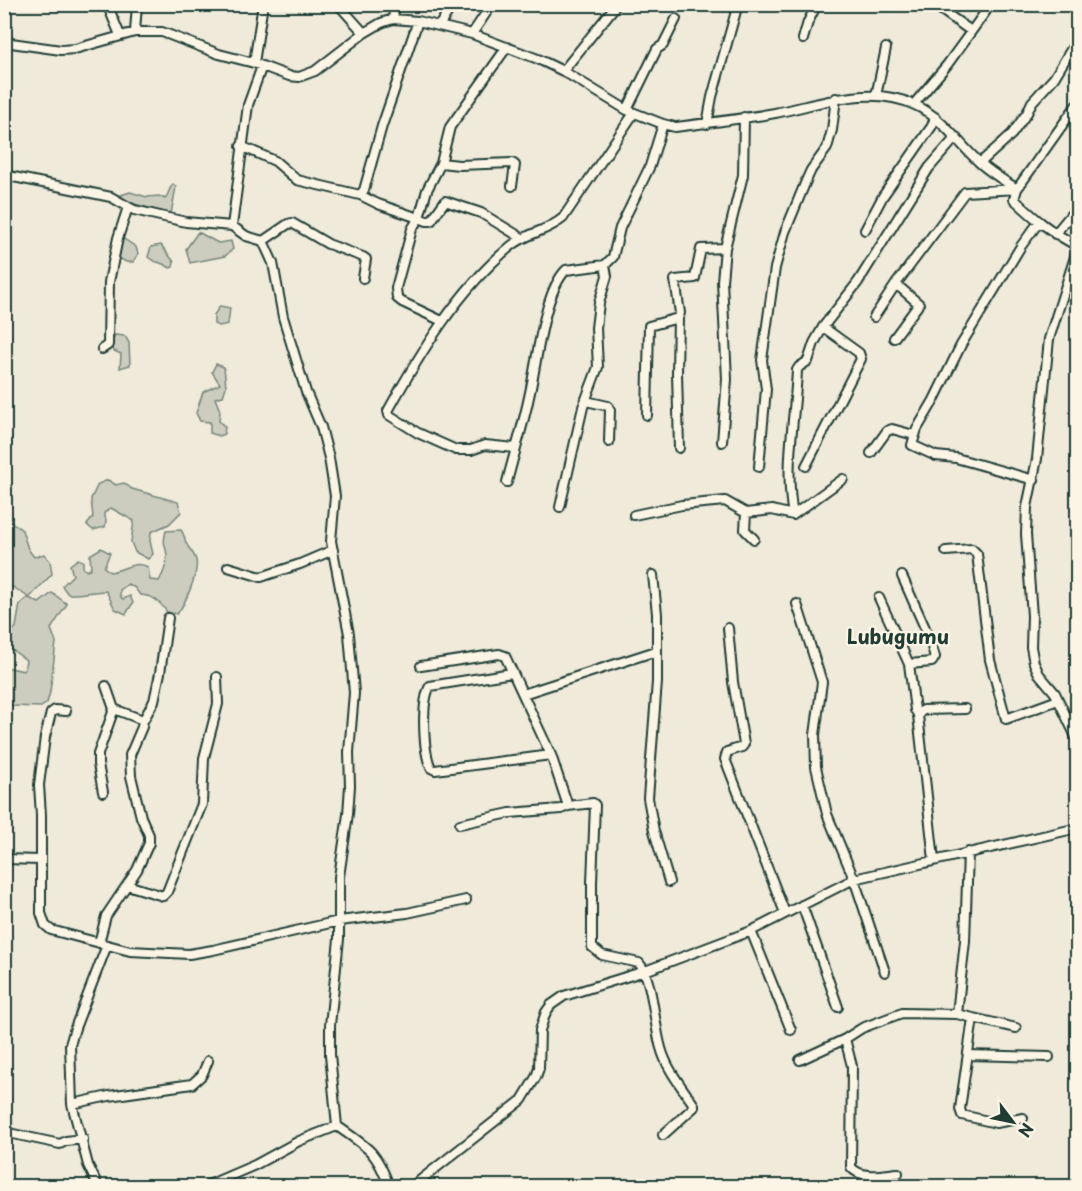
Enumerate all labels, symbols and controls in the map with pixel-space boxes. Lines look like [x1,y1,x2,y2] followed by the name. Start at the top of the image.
[847,621,949,651] district label: Lubugumu
[983,1092,1043,1152] north arrow
[1013,1119,1040,1142] text: N

